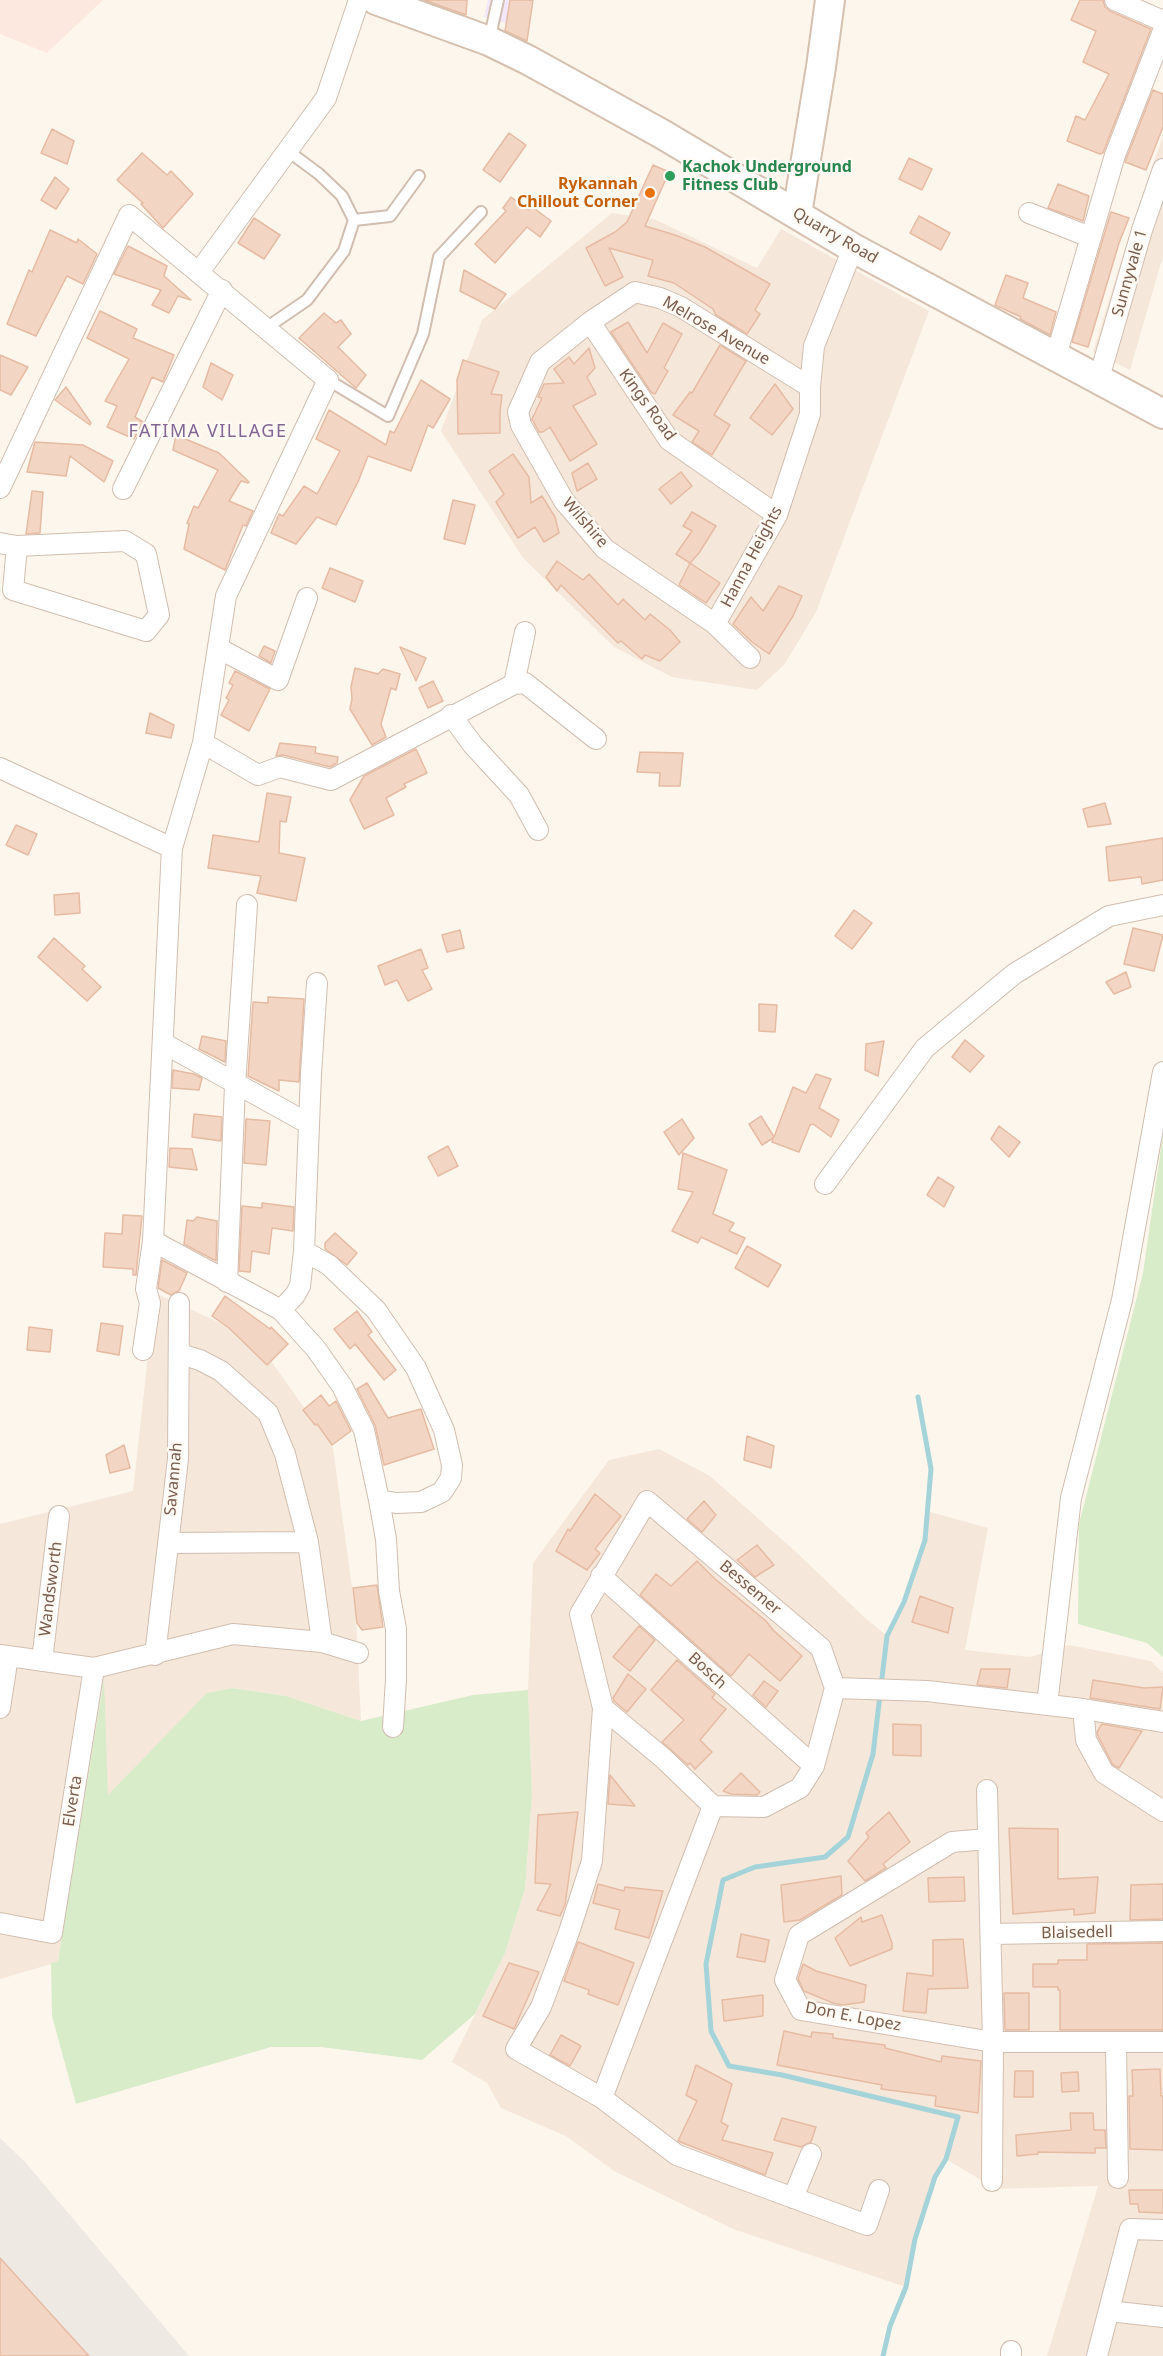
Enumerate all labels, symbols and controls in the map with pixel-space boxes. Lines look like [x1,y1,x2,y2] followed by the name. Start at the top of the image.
[682,157,852,195] place label: Kachok Underground Fitness Club
[663,169,677,183] marker: Kachok Underground Fitness Club
[517,174,638,212] place label: Rykannah Chillout Corner
[643,186,657,200] marker: Rykannah Chillout Corner
[789,204,881,268] street label: Quarry Road
[1108,227,1152,319] street label: Sunnyvale 1
[659,293,773,369] street label: Melrose Avenue
[615,365,679,445] street label: Kings Road
[129,421,287,443] district label: FATIMA VILLAGE
[558,494,612,552] street label: Wilshire
[717,503,787,611] street label: Hanna Heights
[161,1442,187,1516] street label: Savannah
[36,1540,66,1638] street label: Wandsworth
[715,1557,785,1619] street label: Bessemer
[684,1649,730,1693] street label: Bosch
[59,1774,87,1828] street label: Elverta
[1041,1923,1113,1943] street label: Blaisedell
[804,1998,902,2036] street label: Don E. Lopez

